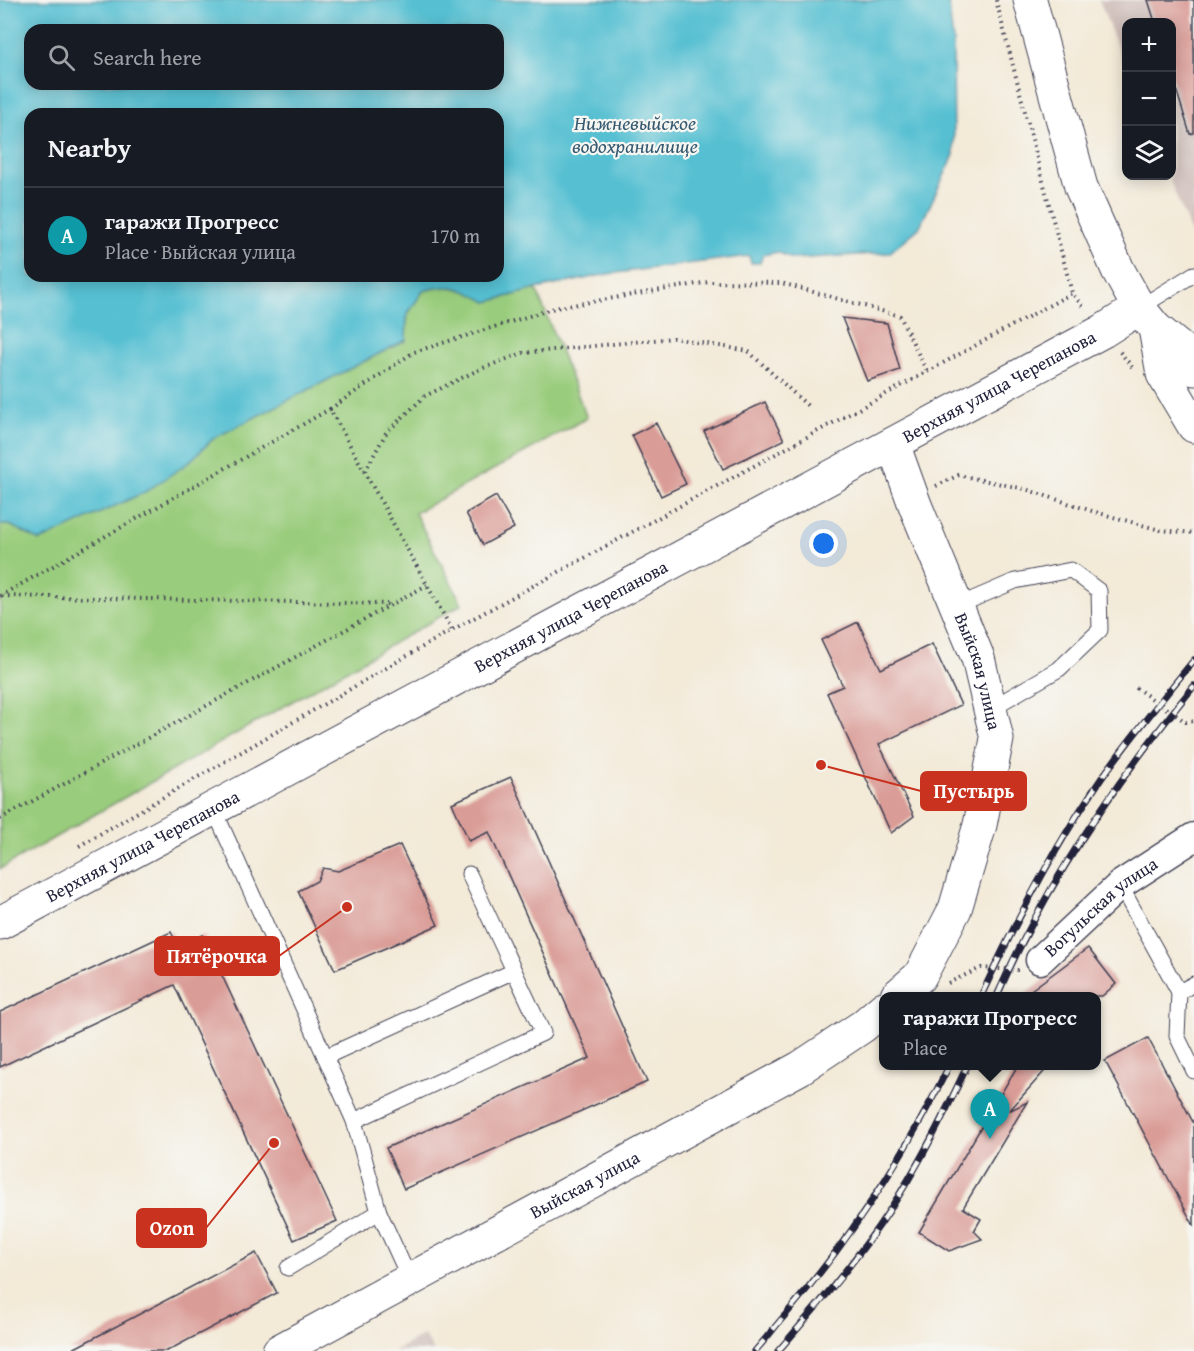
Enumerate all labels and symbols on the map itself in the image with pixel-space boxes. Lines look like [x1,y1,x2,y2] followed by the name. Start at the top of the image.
[572,108,698,160] water label: Нижневыйское водохранилище
[897,323,1101,449] street label: Верхняя улица Черепанова
[809,529,838,558] your location
[469,553,673,679] street label: Верхняя улица Черепанова
[948,608,1008,733] street label: Выйская улица
[921,772,1026,810] callout: Пустырь
[933,776,1015,805] text: Пустырь
[41,783,245,909] street label: Верхняя улица Черепанова
[1038,850,1163,963] street label: Вогульская улица
[155,937,279,975] callout: Пятёрочка
[167,941,268,970] text: Пятёрочка
[970,1090,1010,1139] pin: A
[525,1143,645,1225] street label: Выйская улица
[137,1209,206,1247] callout: Ozon
[150,1213,194,1242] text: Ozon

